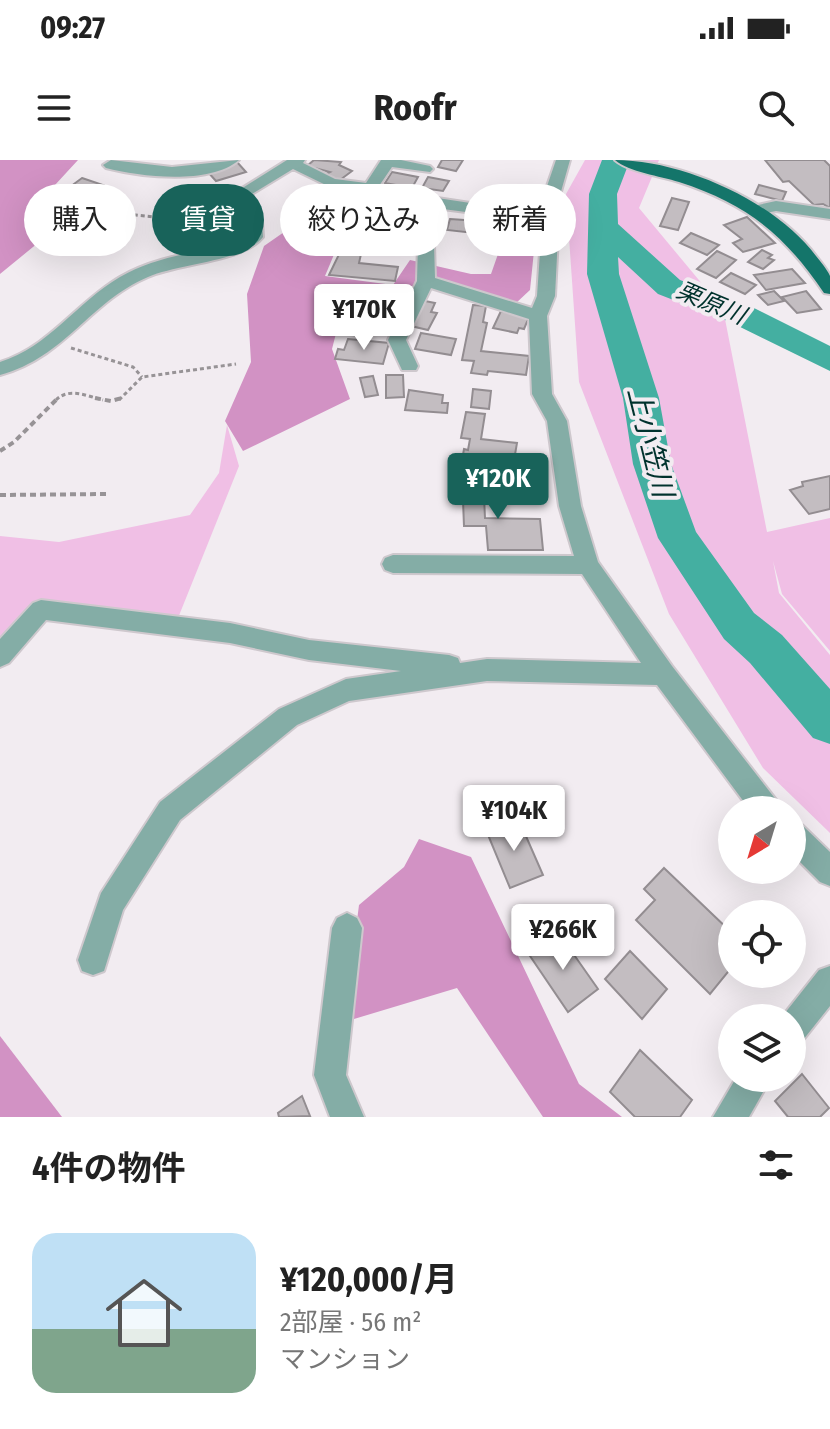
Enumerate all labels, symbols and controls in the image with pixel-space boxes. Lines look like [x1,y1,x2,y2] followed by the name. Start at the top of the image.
[40,10,105,46] text: 09:27
[32,86,76,130] icon: menu
[373,86,457,130] text: Roofr
[754,86,798,130] icon: search
[24,184,136,256] chip: 購入
[152,184,264,256] chip: 賃貸
[280,184,448,256] chip: 絞り込み
[464,184,576,256] chip: 新着
[672,276,752,331] water label: 栗原川
[308,284,420,352] pin: ¥170K
[332,294,396,325] text: ¥170K
[621,384,681,503] water label: 上小笠川
[442,453,554,521] pin: ¥120K
[465,463,531,494] text: ¥120K
[458,785,570,853] pin: ¥104K
[481,795,547,826] text: ¥104K
[718,796,806,884] north arrow
[718,796,806,1092] map controls
[718,900,806,988] button: locate
[507,904,619,972] pin: ¥266K
[529,914,597,945] text: ¥266K
[718,1004,806,1092] button: layers
[754,1143,798,1187] icon: filters
[32,1148,185,1189] text: 4件の物件
[280,1259,458,1300] text: ¥120,000/月
[96,1265,192,1361] icon: home
[280,1307,421,1338] text: 2部屋 · 56 m²
[280,1344,410,1375] text: マンション

